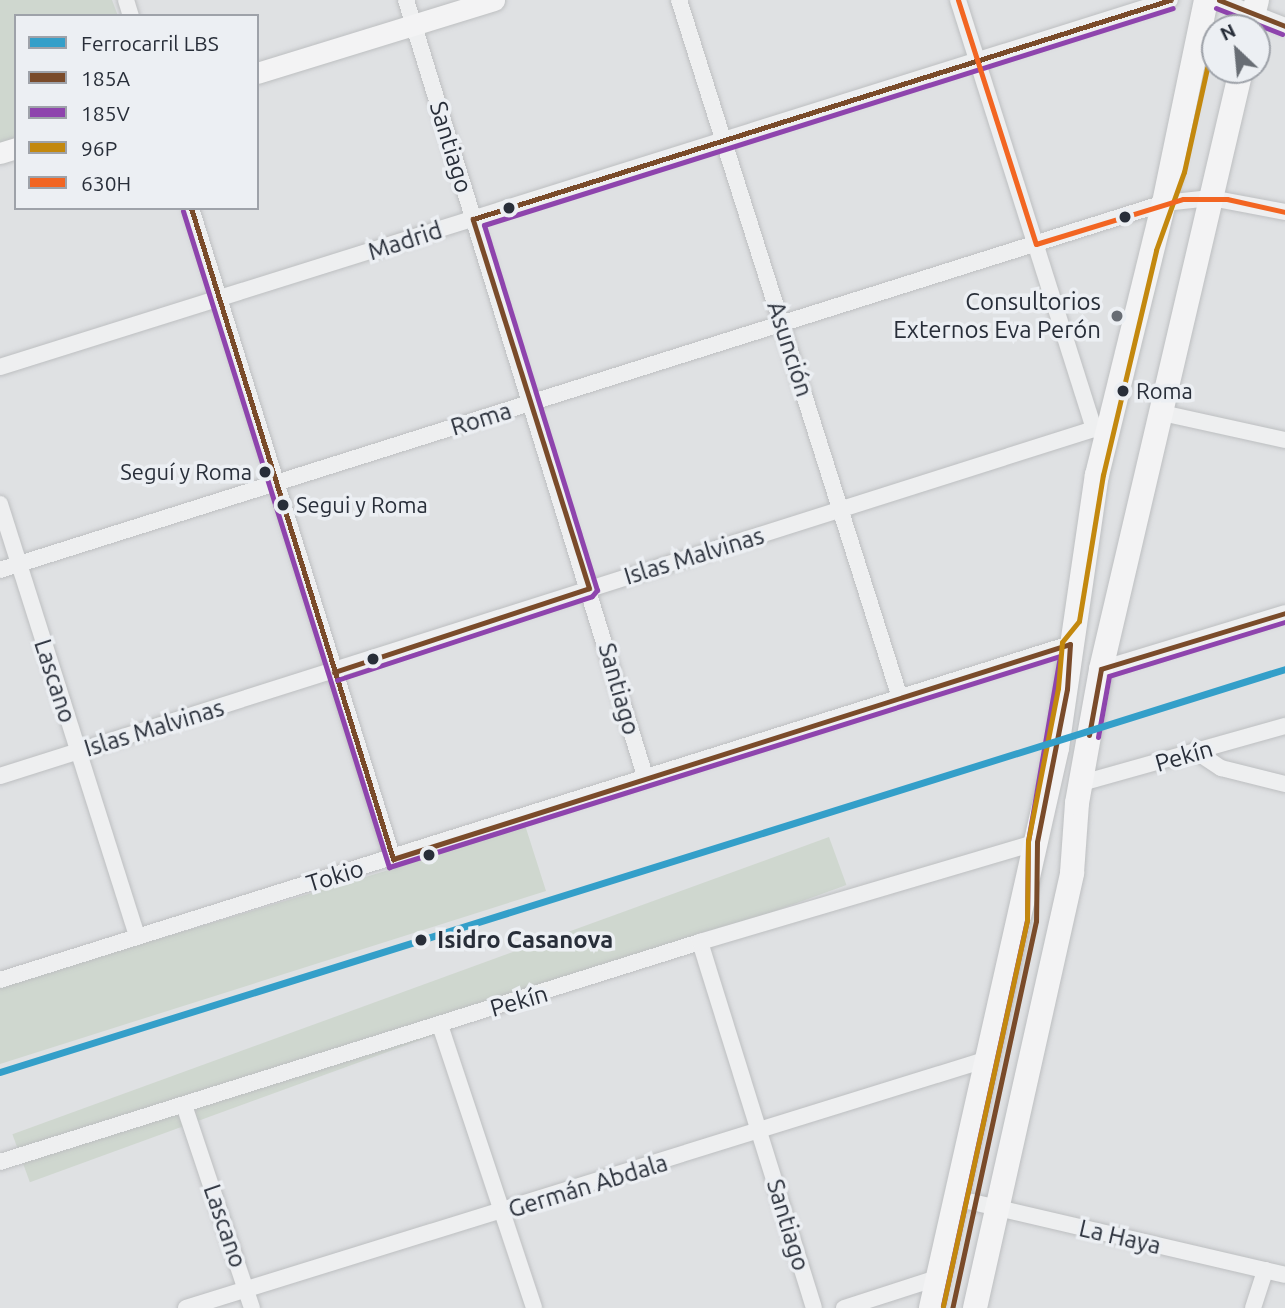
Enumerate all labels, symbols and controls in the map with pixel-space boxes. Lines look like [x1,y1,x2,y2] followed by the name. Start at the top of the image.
[14,14,259,210] legend
[1201,14,1271,84] north arrow
[1216,19,1239,45] text: N
[81,31,219,55] text: Ferrocarril LBS
[81,66,130,90] text: 185A
[423,98,479,196] street label: Santiago
[81,101,130,125] text: 185V
[81,136,117,160] text: 96P
[81,171,131,195] text: 630H
[502,201,516,215] unlabelled marker
[1118,210,1132,224] unlabelled marker
[364,216,446,266] street label: Madrid
[893,288,1101,344] place label: Consultorios Externos Eva Perón
[761,298,819,400] street label: Asunción
[1107,306,1127,326] marker: Consultorios Externos Eva Perón
[1136,378,1193,404] place label: Roma
[1116,384,1130,398] marker: Roma
[447,396,515,442] street label: Roma
[120,459,252,485] place label: Seguí y Roma
[258,465,272,479] marker: Seguí y Roma
[296,492,428,518] place label: Segui y Roma
[276,498,290,512] marker: Segui y Roma
[621,521,767,591] street label: Islas Malvinas
[28,636,82,726] street label: Lascano
[592,640,646,738] street label: Santiago
[366,652,380,666] unlabelled marker
[81,693,227,763] street label: Islas Malvinas
[1152,734,1216,778] street label: Pekín
[422,848,436,862] unlabelled marker
[303,854,367,898] street label: Tokio
[437,926,613,954] place label: Isidro Casanova
[411,930,431,950] marker: Isidro Casanova
[487,979,551,1023] street label: Pekín
[505,1148,671,1224] street label: Germán Abdala
[760,1176,816,1274] street label: Santiago
[197,1181,253,1271] street label: Lascano
[1076,1214,1164,1260] street label: La Haya

